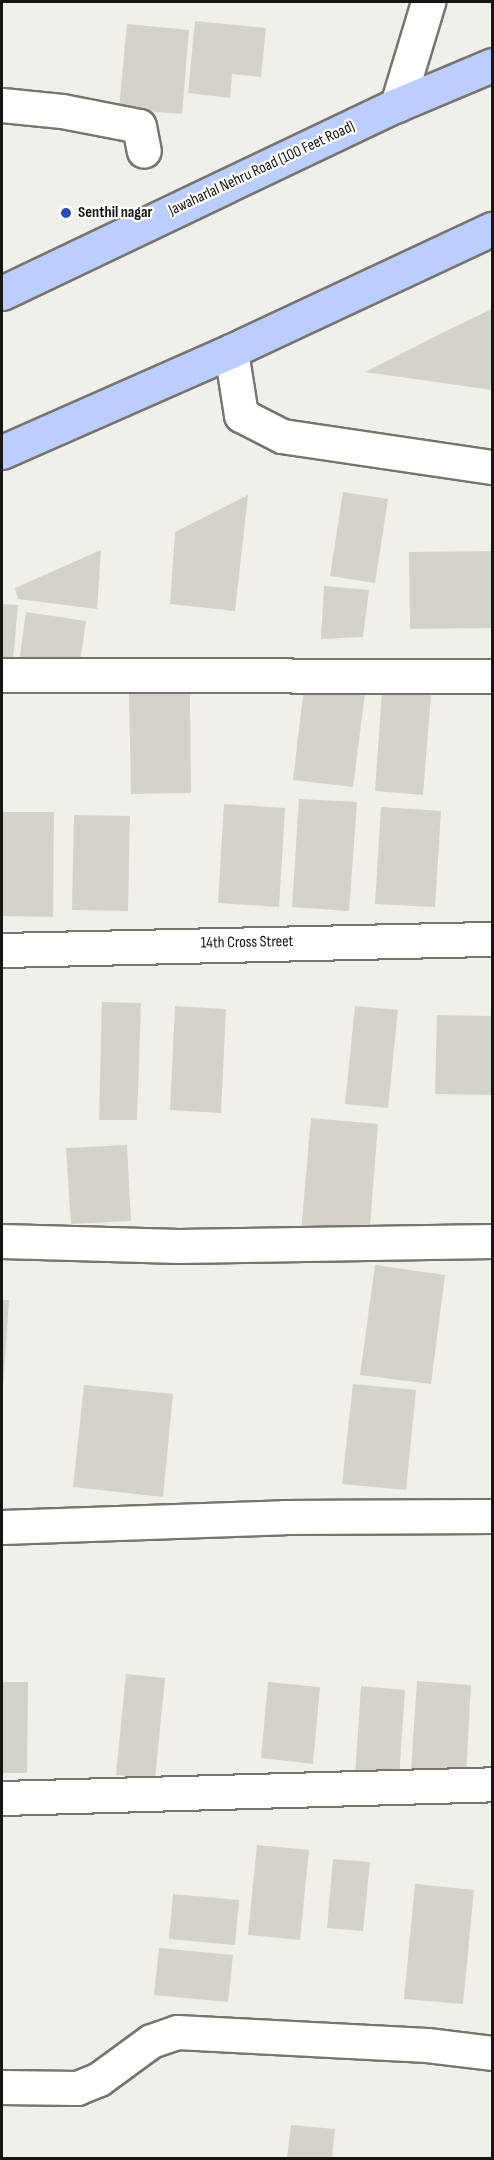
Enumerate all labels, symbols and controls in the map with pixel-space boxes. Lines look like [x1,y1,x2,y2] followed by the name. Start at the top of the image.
[166,117,358,221] street label: Jawaharlal Nehru Road (100 Feet Road)
[78,203,152,223] place label: Senthil nagar
[59,206,73,220] marker: Senthil nagar
[200,933,294,953] street label: 14th Cross Street

